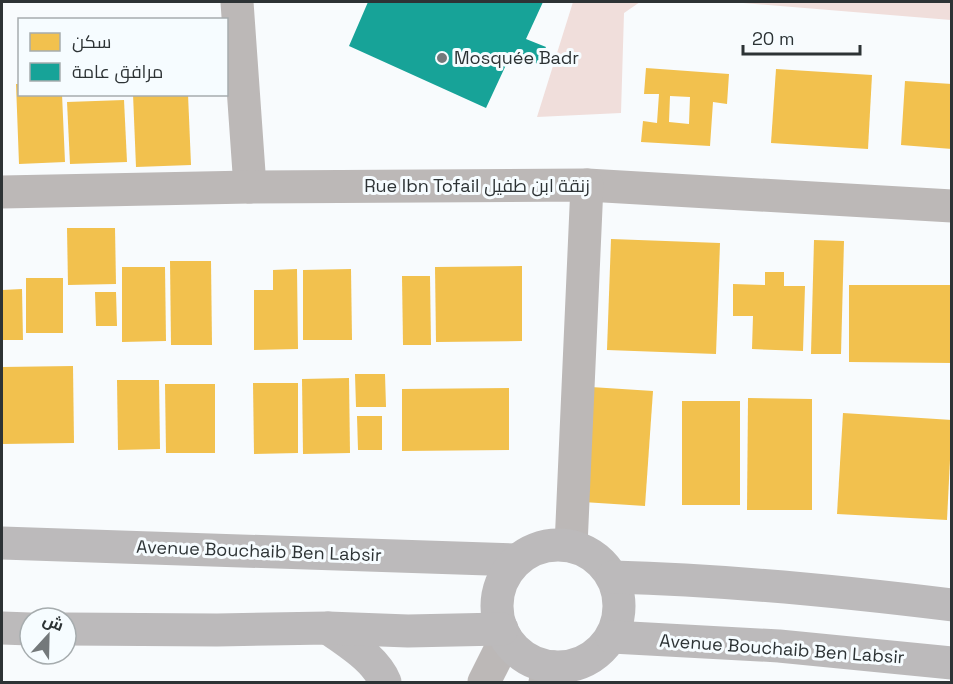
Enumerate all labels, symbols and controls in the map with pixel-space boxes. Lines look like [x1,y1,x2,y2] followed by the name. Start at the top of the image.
[18,18,228,96] legend
[743,18,860,56] scale bar
[752,27,795,50] text: 20 m
[72,30,111,53] text: سكن
[454,46,579,69] place label: Mosquée Badr
[435,51,449,65] marker: Mosquée Badr
[72,60,163,84] text: مرافق عامة
[364,174,590,197] street label: Rue Ibn Tofail زنقة ابن طفيل
[136,535,382,566] street label: Avenue Bouchaib Ben Labsir
[18,606,78,666] north arrow
[40,609,67,636] text: ش
[659,628,906,669] street label: Avenue Bouchaib Ben Labsir

